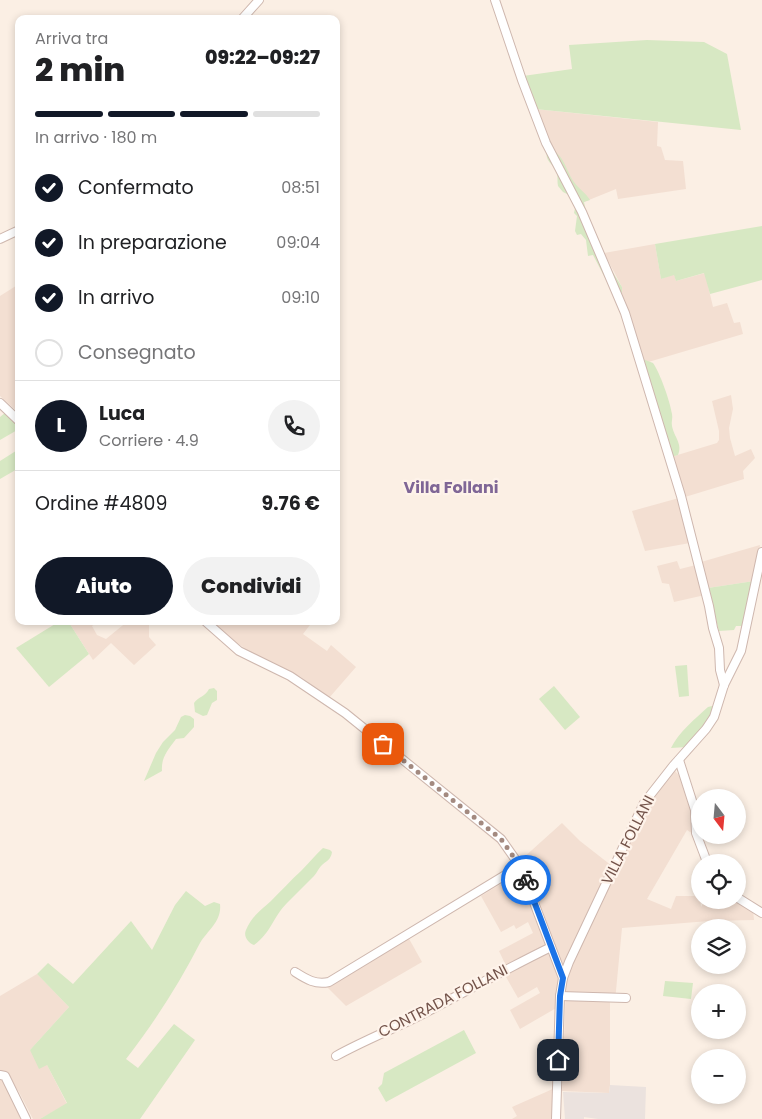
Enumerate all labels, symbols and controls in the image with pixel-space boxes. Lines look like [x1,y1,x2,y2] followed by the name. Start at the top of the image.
[35,27,108,50] text: Arriva tra
[205,44,320,71] text: 09:22–09:27
[35,47,125,92] text: 2 min
[35,126,157,149] text: In arrivo · 180 m
[35,174,63,202] icon: check
[78,174,194,201] text: Confermato
[281,176,320,199] text: 08:51
[35,229,63,257] icon: check
[78,229,227,256] text: In preparazione
[276,231,320,254] text: 09:04
[35,284,63,312] icon: check
[78,284,154,311] text: In arrivo
[281,286,320,309] text: 09:10
[78,339,196,366] text: Consegnato
[99,400,145,427] text: Luca
[268,400,320,452] button: phone
[56,412,66,439] text: L
[99,429,199,452] text: Corriere · 4.9
[404,476,498,499] district label: Villa Follani
[35,490,167,517] text: Ordine #4809
[262,490,320,517] text: 9.76 €
[35,557,173,615] button: Aiuto
[183,557,320,615] button: Condividi
[362,723,404,765] pin
[369,730,397,758] icon: bag
[691,789,746,844] north arrow
[691,789,746,1104] map controls
[596,792,659,888] street label: VILLA FOLLANI
[691,854,746,909] button: locate
[501,855,551,905] courier
[512,866,540,894] icon: bike
[691,919,746,974] button: layers
[374,959,511,1042] street label: CONTRADA FOLLANI
[691,984,746,1039] button: +
[537,1039,579,1081] pin
[544,1046,572,1074] icon: home
[691,1049,746,1104] button: −

